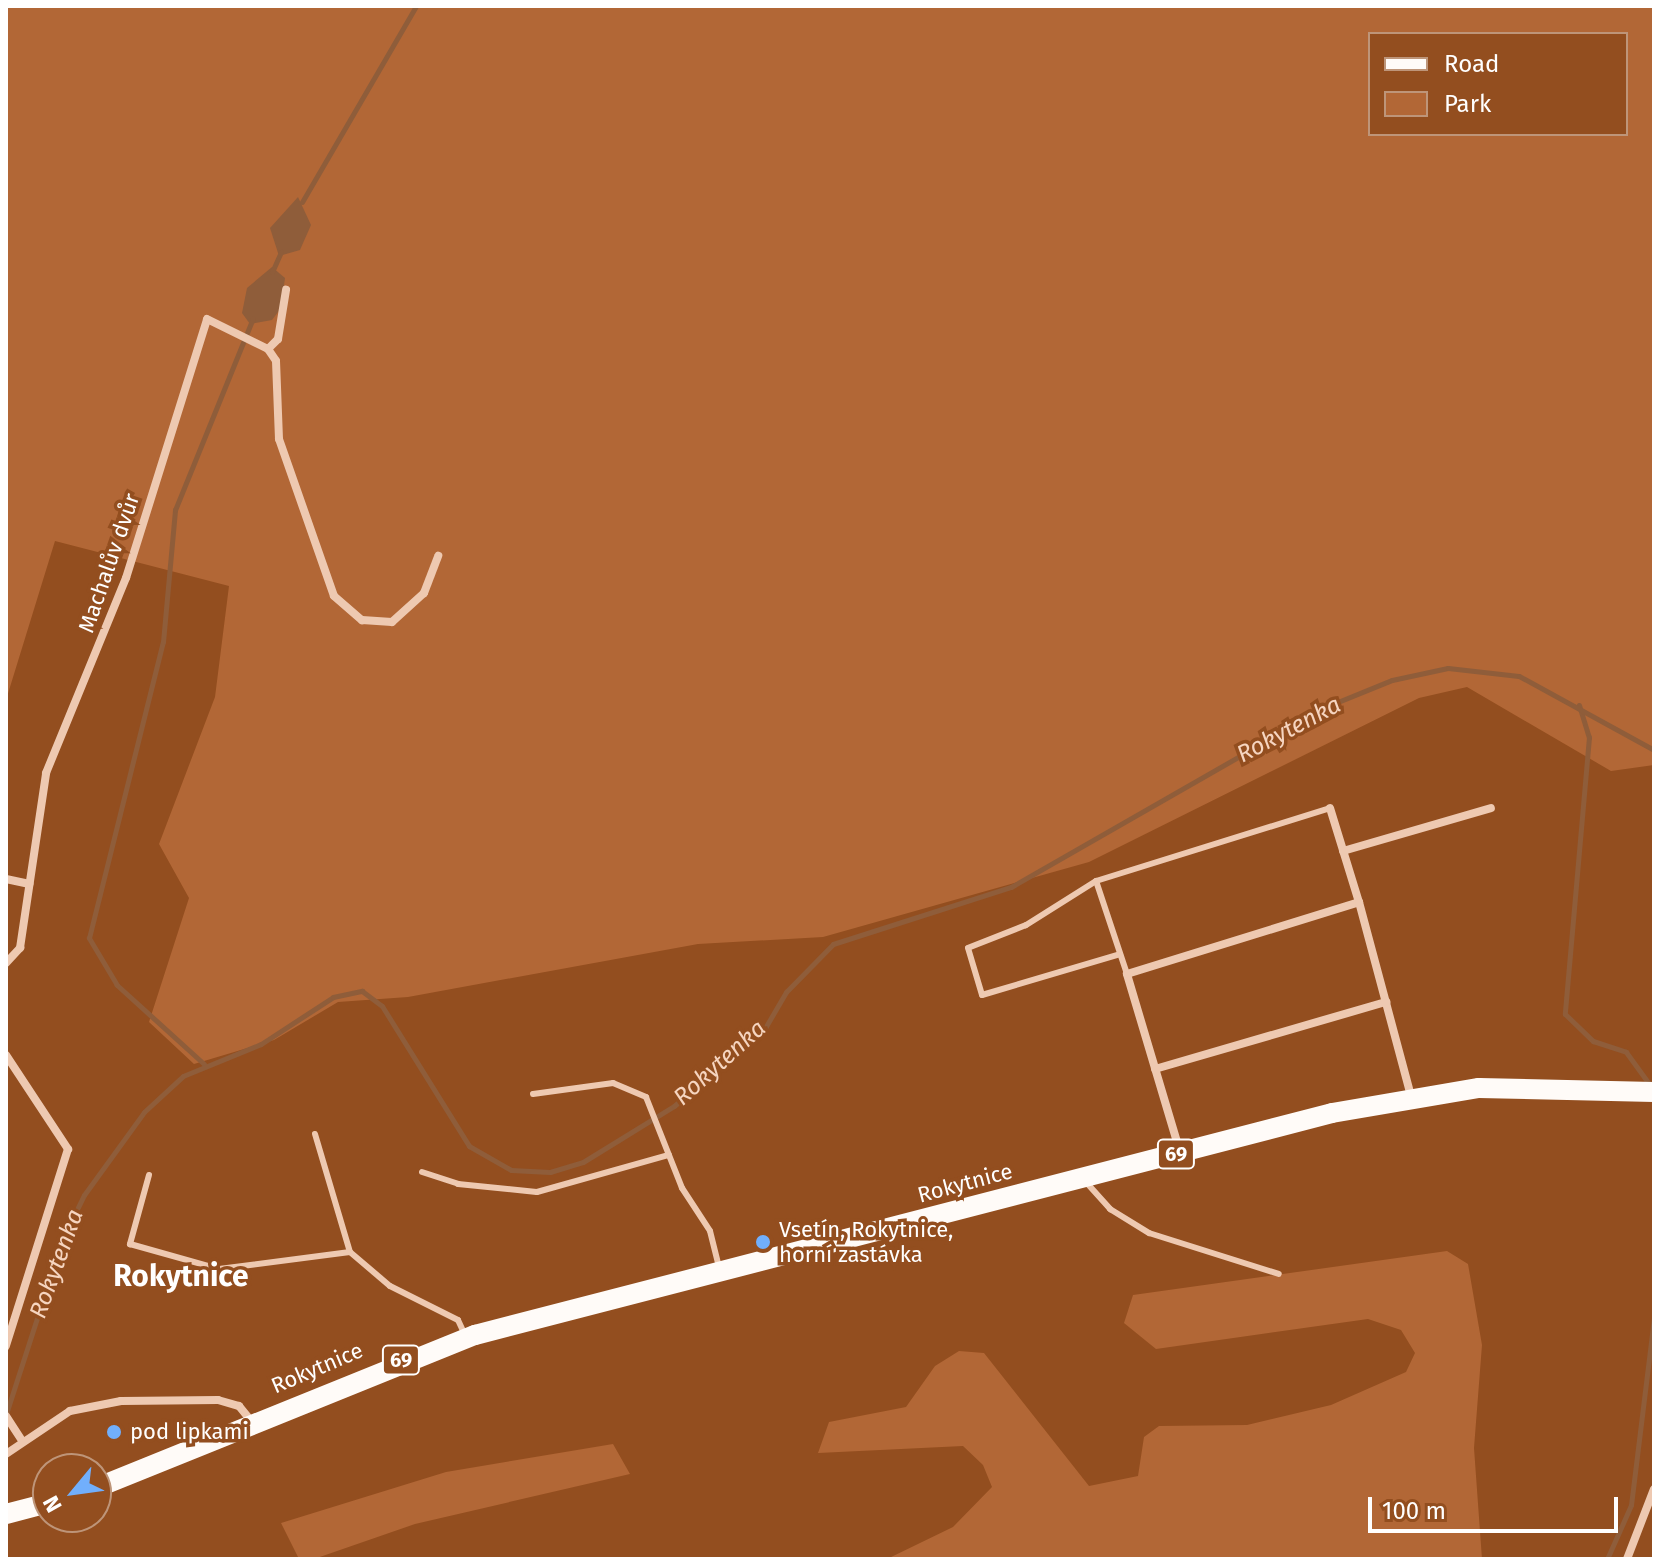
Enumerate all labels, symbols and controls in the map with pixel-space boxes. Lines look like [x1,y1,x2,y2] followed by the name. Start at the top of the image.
[1368,32,1628,136] legend
[1444,50,1499,78] text: Road
[1444,90,1491,118] text: Park
[73,490,145,636] street label: Machalův dvůr
[1232,691,1346,769] water label: Rokytenka
[668,1014,772,1112] water label: Rokytenka
[1156,1138,1196,1170] road number: 69
[915,1158,1015,1208] street label: Rokytnice
[24,1206,90,1322] water label: Rokytenka
[779,1216,953,1268] place label: Vsetín, Rokytnice, horní zastávka
[754,1233,772,1251] marker: Vsetín, Rokytnice, horní zastávka
[113,1258,249,1294] district label: Rokytnice
[267,1337,367,1399] street label: Rokytnice
[381,1344,421,1376] road number: 69
[130,1419,249,1445] place label: pod lipkami
[105,1423,123,1441] marker: pod lipkami
[32,1453,112,1533] north arrow
[1372,1481,1622,1531] scale bar
[37,1491,68,1517] text: N
[1382,1497,1446,1525] text: 100 m

